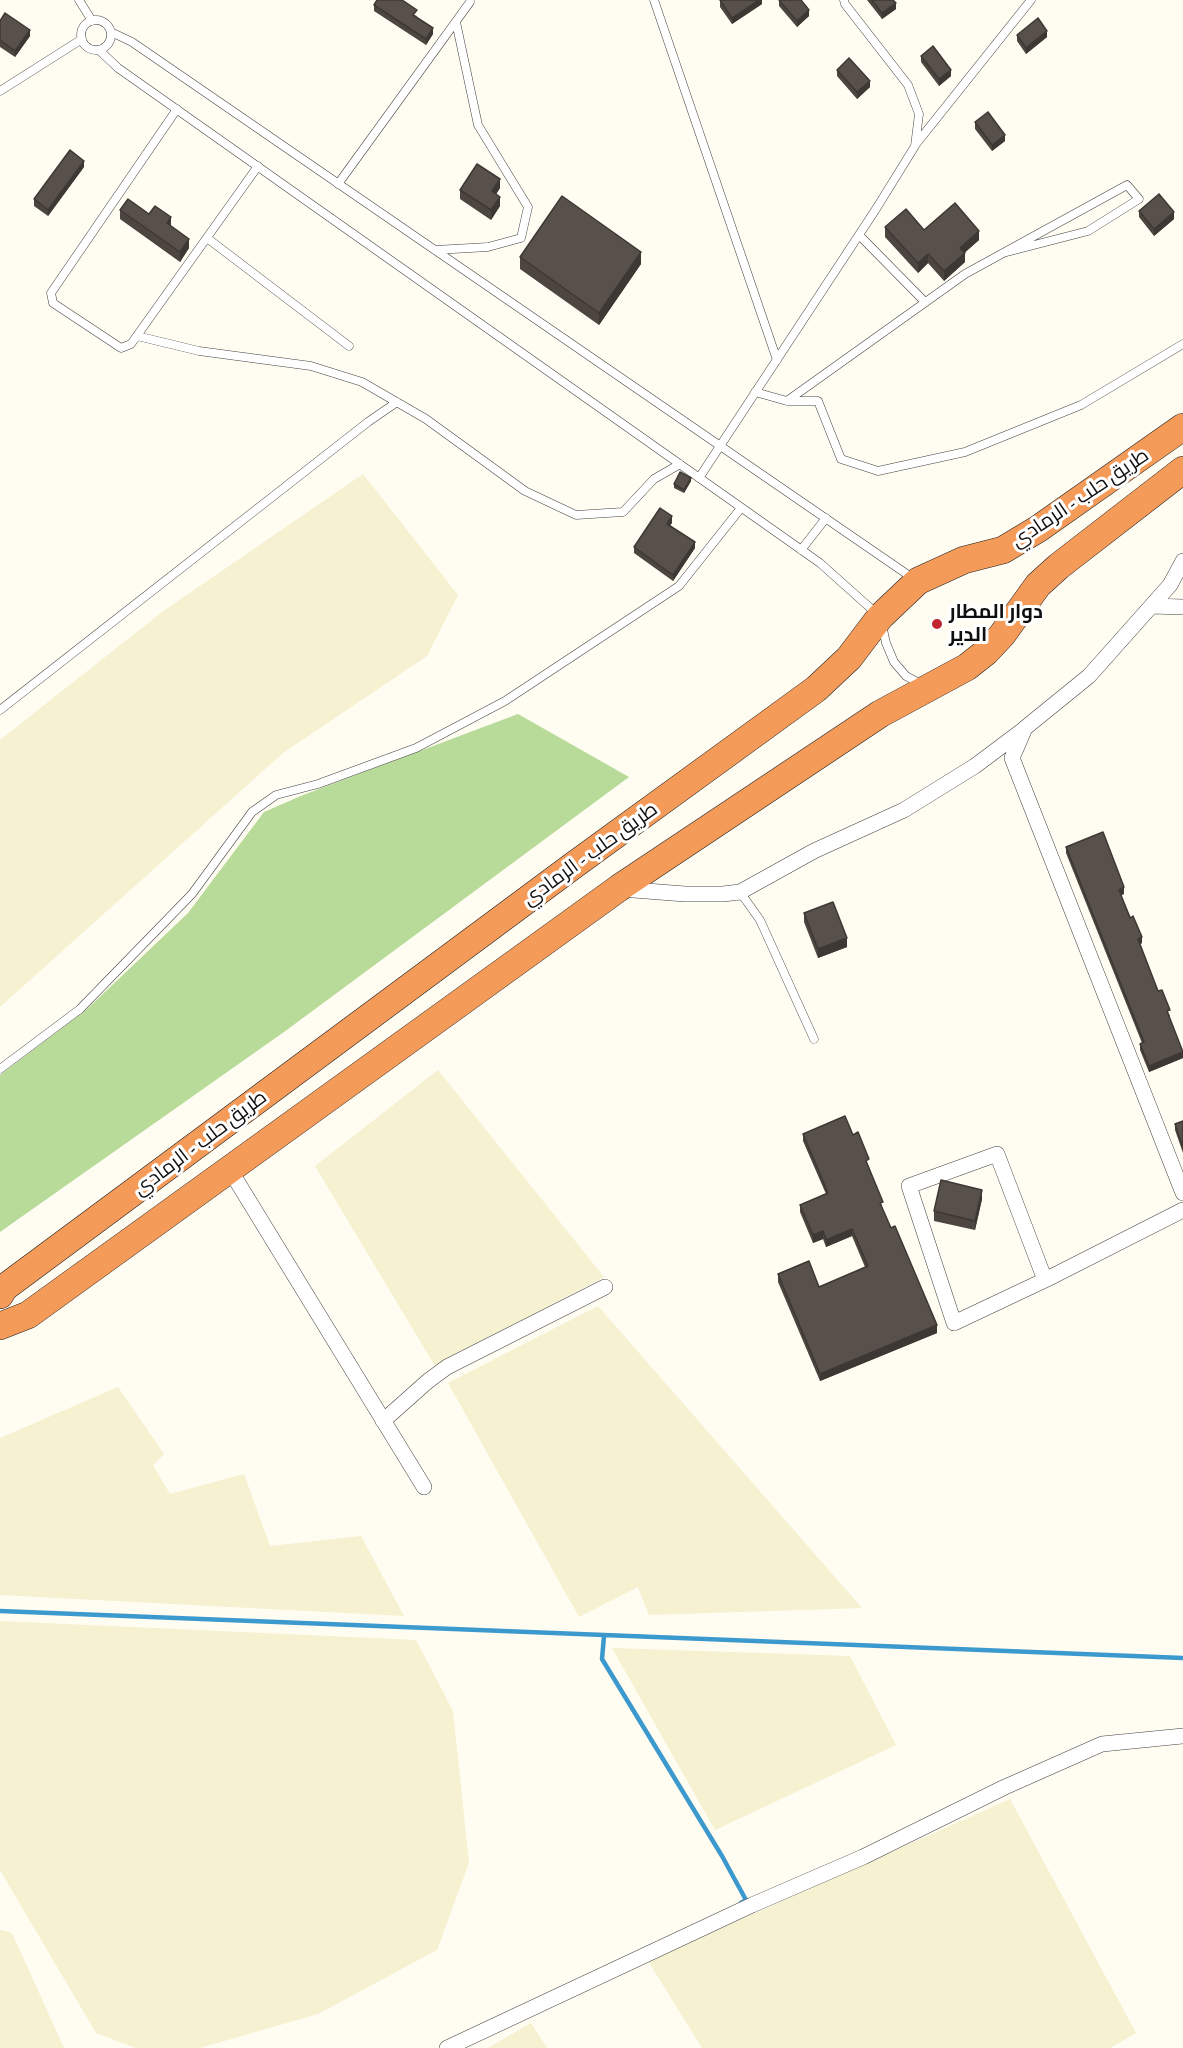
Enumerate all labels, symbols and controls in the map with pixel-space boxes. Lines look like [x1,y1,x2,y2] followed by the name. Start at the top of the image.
[1007,443,1153,553] street label: طريق حلب - الرمادي
[949,600,1043,647] place label: دوار المطار الدير
[930,617,944,631] marker: دوار المطار الدير
[518,797,662,911] street label: طريق حلب - الرمادي
[128,1085,272,1201] street label: طريق حلب - الرمادي

